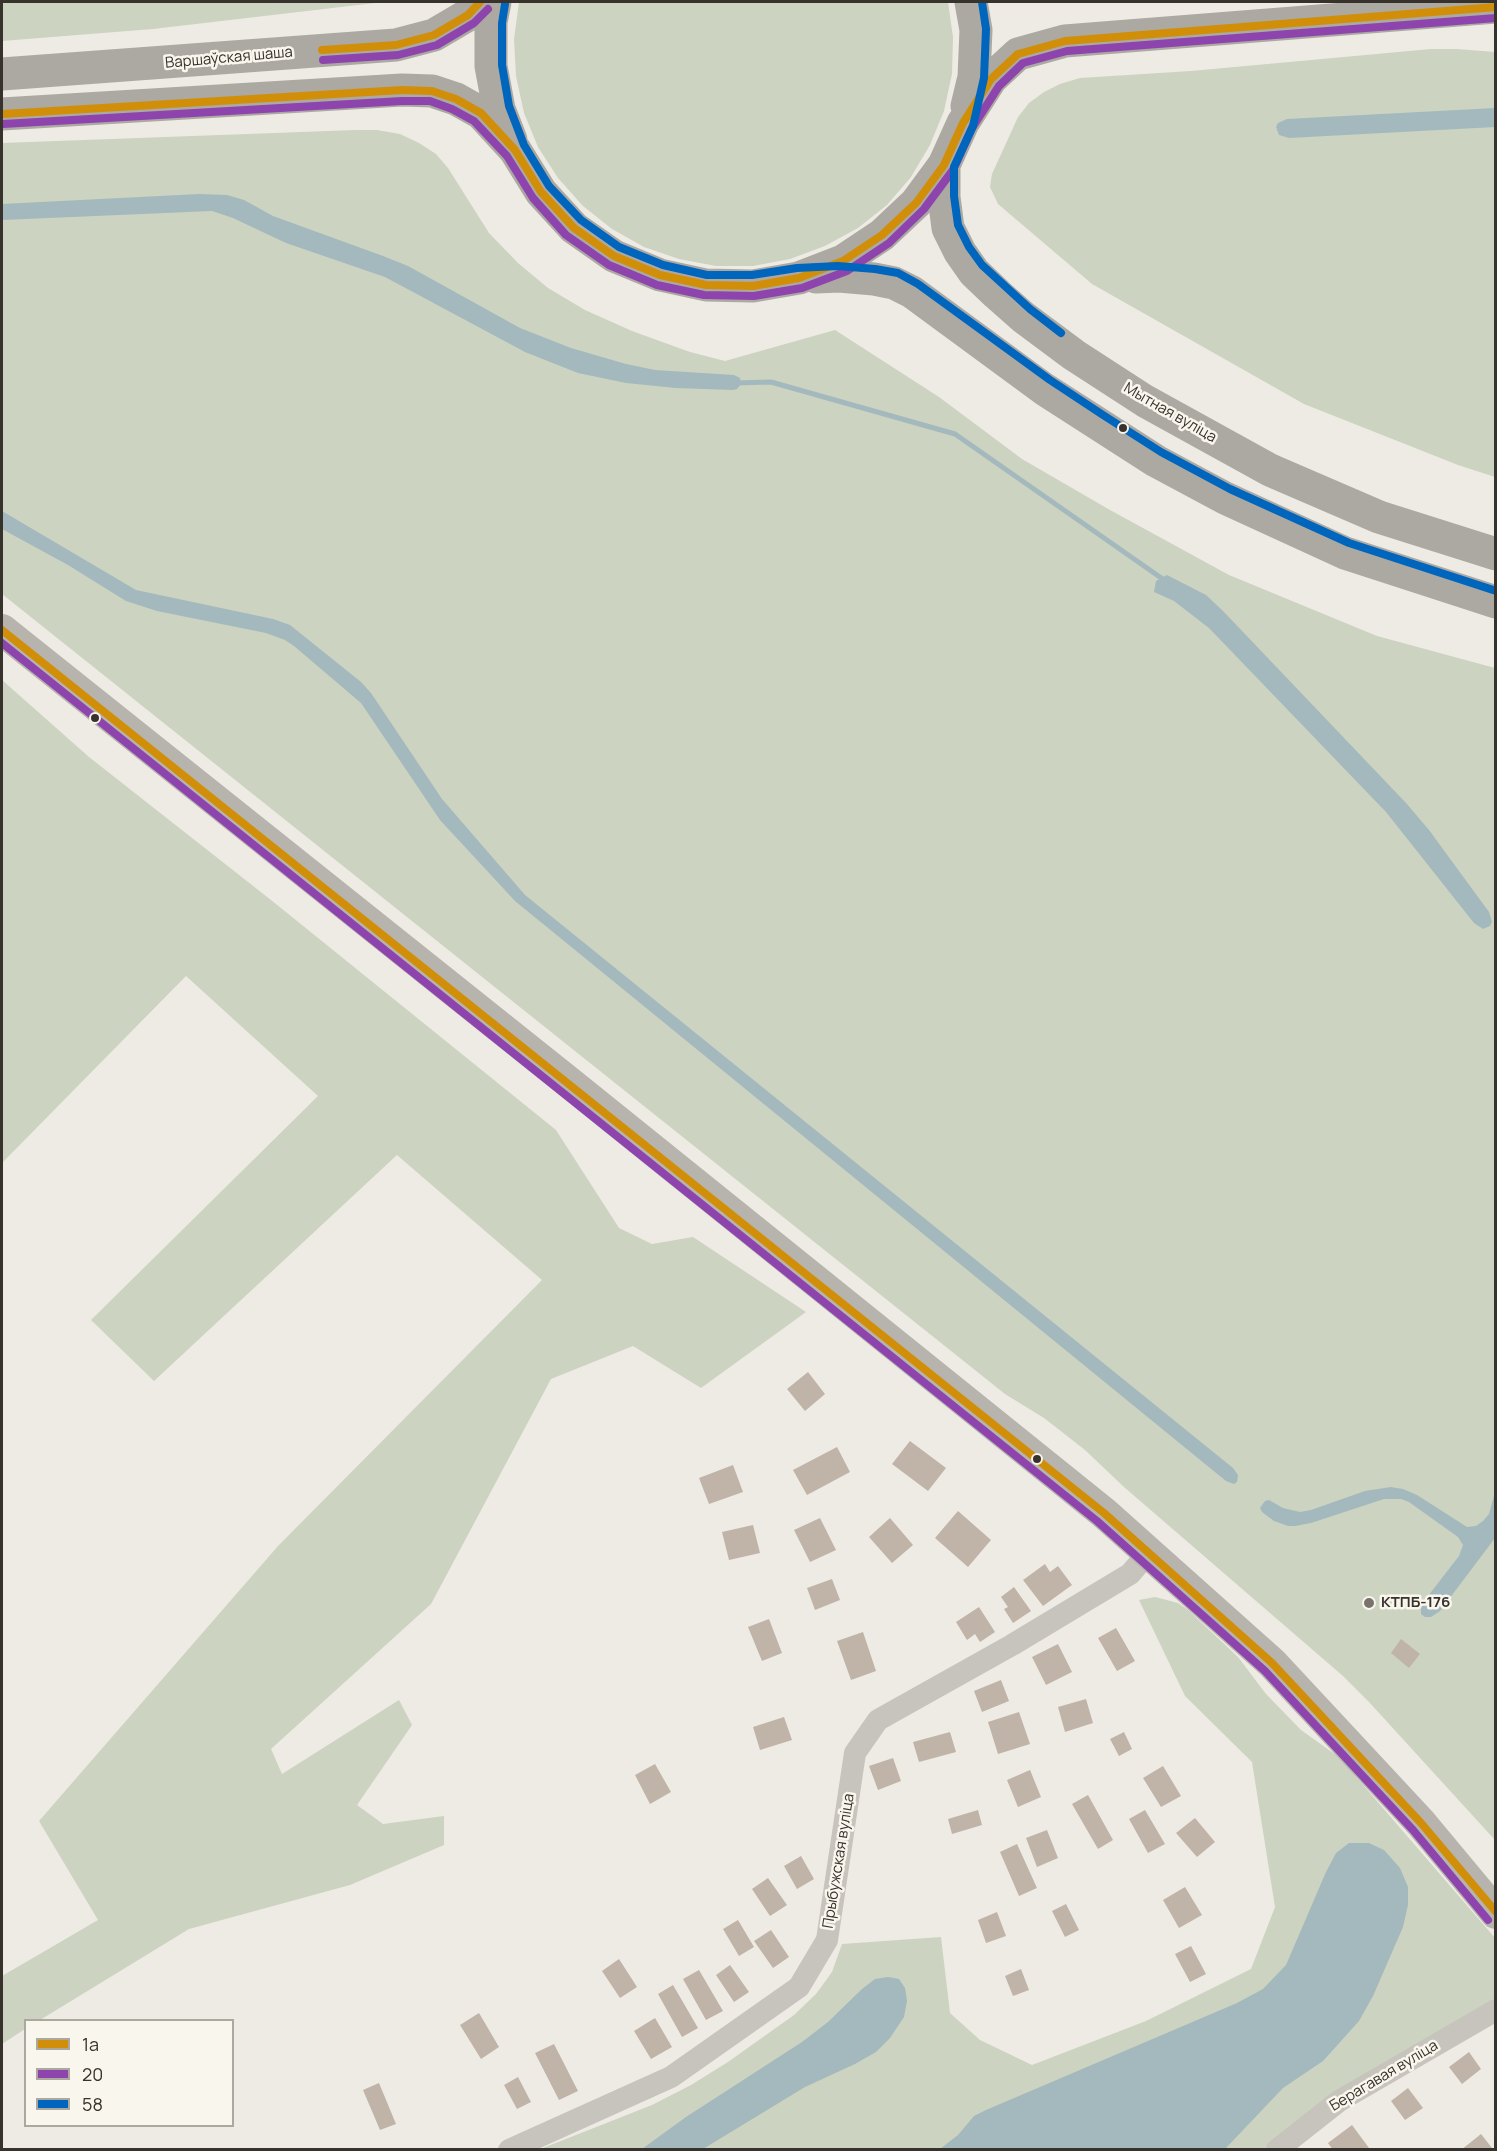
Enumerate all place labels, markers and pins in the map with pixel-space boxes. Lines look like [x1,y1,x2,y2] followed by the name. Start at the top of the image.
[1117,422,1129,434] unlabelled marker
[89,712,101,724] unlabelled marker
[1031,1453,1043,1465] unlabelled marker
[1381,1594,1450,1612] place label: КТПБ-176
[1362,1596,1376,1610] marker: КТПБ-176

